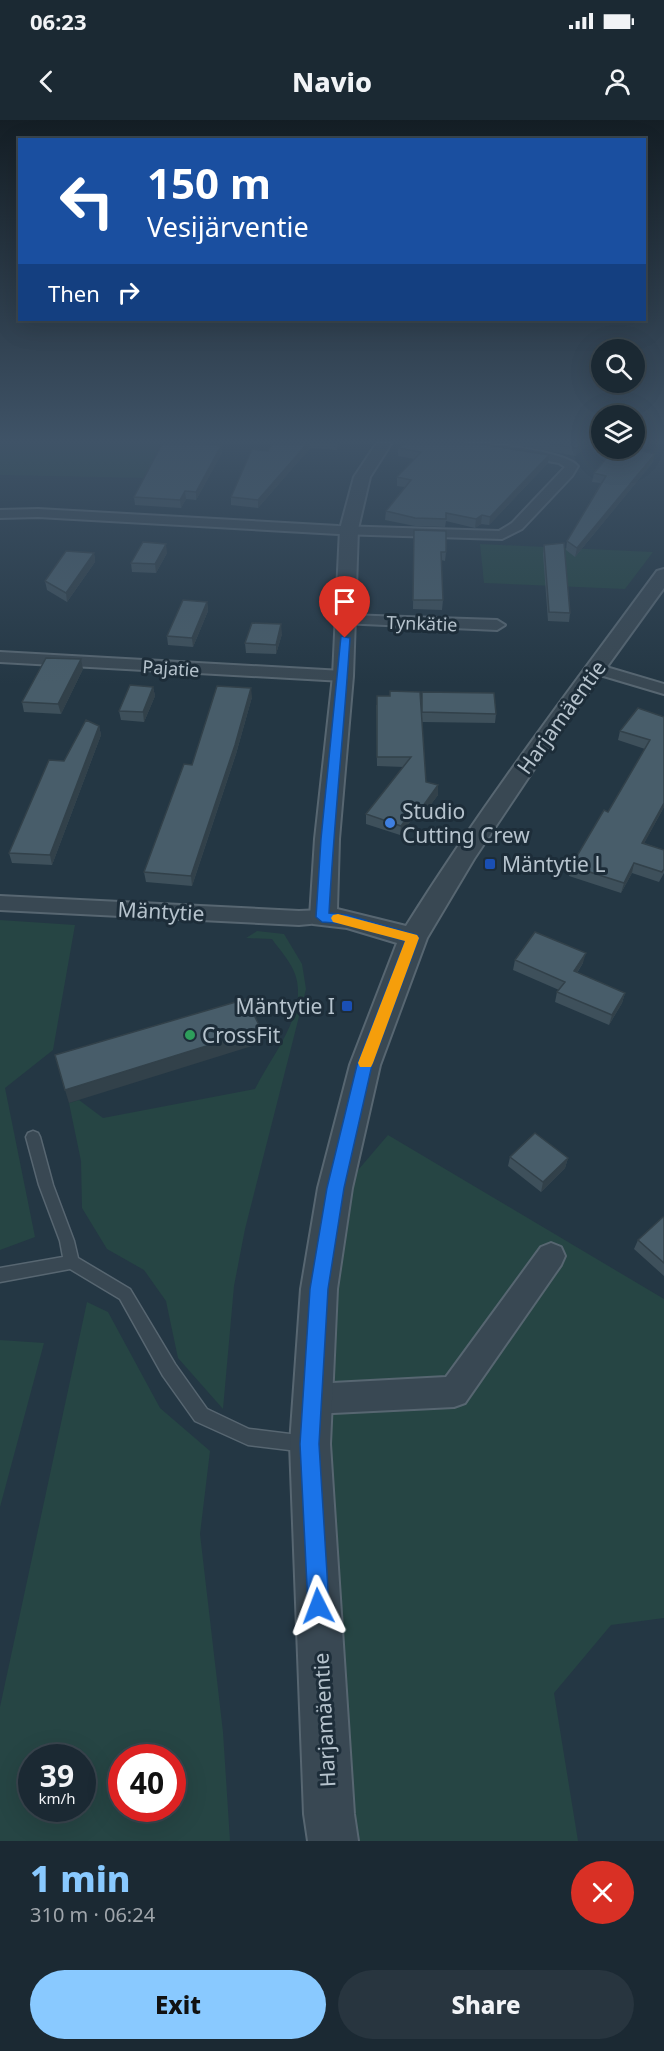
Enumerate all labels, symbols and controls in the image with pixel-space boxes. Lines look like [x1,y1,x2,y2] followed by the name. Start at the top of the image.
[30,6,87,36] text: 06:23
[292,63,372,100] text: Navio
[30,65,63,98] icon: back
[601,65,634,98] icon: person
[147,154,271,211] text: 150 m
[48,162,126,240] icon: left
[147,208,309,245] text: Vesijärventie
[112,276,145,309] icon: right
[48,278,100,308] text: Then
[591,339,645,459] map controls
[591,339,645,393] button: search
[591,405,645,459] button: layers
[319,576,370,638] pin
[328,585,361,618] icon: arrive
[386,610,458,636] street label: Tynkätie
[142,654,200,682] street label: Pajatie
[510,654,612,780] street label: Harjamäentie
[402,797,530,849] place label: Studio Cutting Crew
[383,816,397,830] marker: Studio Cutting Crew
[502,850,605,878] place label: Mäntytie L
[483,857,497,871] marker: Mäntytie L
[117,895,205,927] street label: Mäntytie
[235,992,335,1020] place label: Mäntytie I
[340,999,354,1013] marker: Mäntytie I
[202,1021,281,1049] place label: CrossFit
[183,1028,197,1042] marker: CrossFit
[286,1574,350,1638] position arrow
[307,1652,341,1788] street label: Harjamäentie
[108,1744,186,1822] speed limit sign: 40
[40,1755,74,1796] text: 39
[39,1788,75,1808] text: km/h
[30,1854,131,1903] text: 1 min
[571,1861,634,1924] button: close
[30,1901,155,1928] text: 310 m · 06:24
[30,1970,326,2039] button: Exit
[338,1970,634,2039] button: Share

